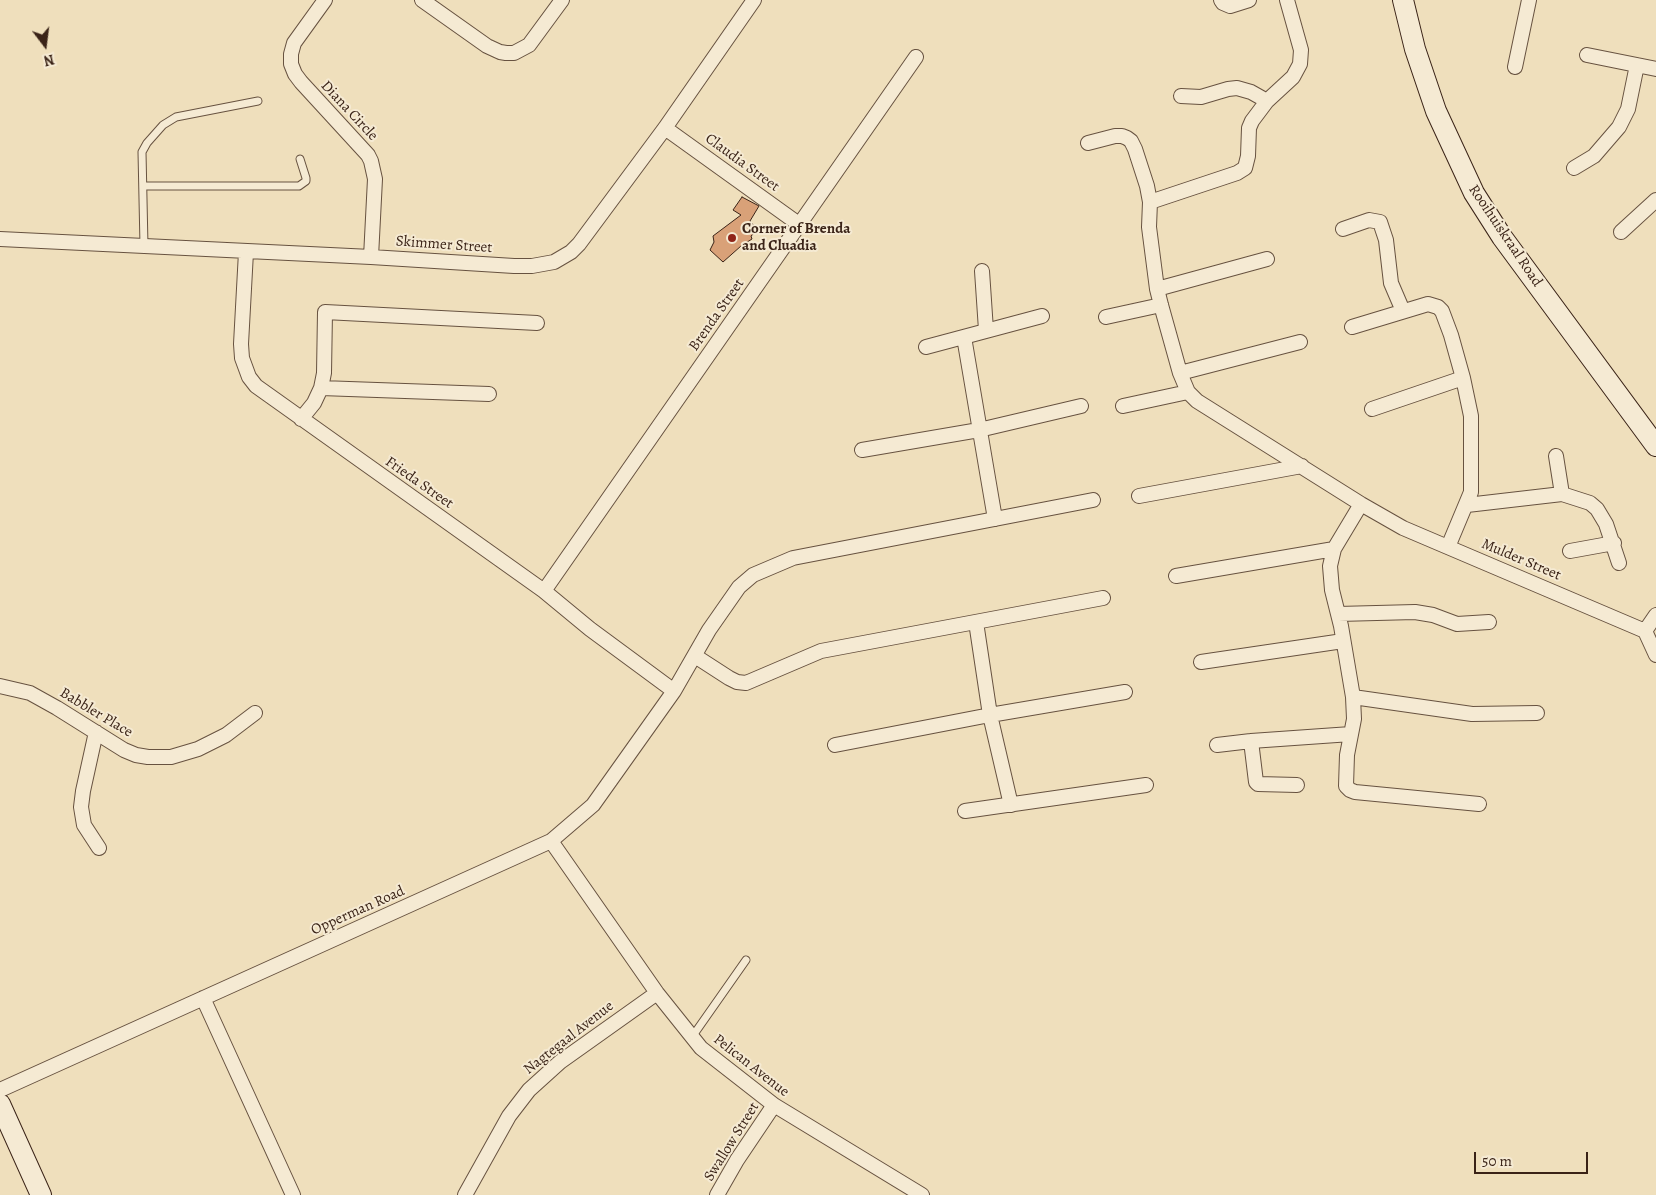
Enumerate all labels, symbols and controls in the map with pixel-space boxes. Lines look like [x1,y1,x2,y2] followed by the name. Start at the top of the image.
[20,20,70,70] north arrow
[42,49,56,70] text: N
[317,77,381,145] street label: Diana Circle
[701,130,783,196] street label: Claudia Street
[1464,182,1546,290] street label: Rooihuiskraal Road
[742,220,851,255] place label: Corner of Brenda and Cluadia
[726,232,738,244] marker: Corner of Brenda and Cluadia
[395,233,493,257] street label: Skimmer Street
[685,275,749,355] street label: Brenda Street
[381,453,457,513] street label: Frieda Street
[1479,535,1563,585] street label: Mulder Street
[56,684,136,742] street label: Babbler Place
[308,882,408,940] street label: Opperman Road
[520,997,618,1079] street label: Nagtegaal Avenue
[710,1031,792,1101] street label: Pelican Avenue
[701,1099,763,1185] street label: Swallow Street
[1476,1142,1590,1174] scale bar
[1482,1151,1512,1171] text: 50 m

